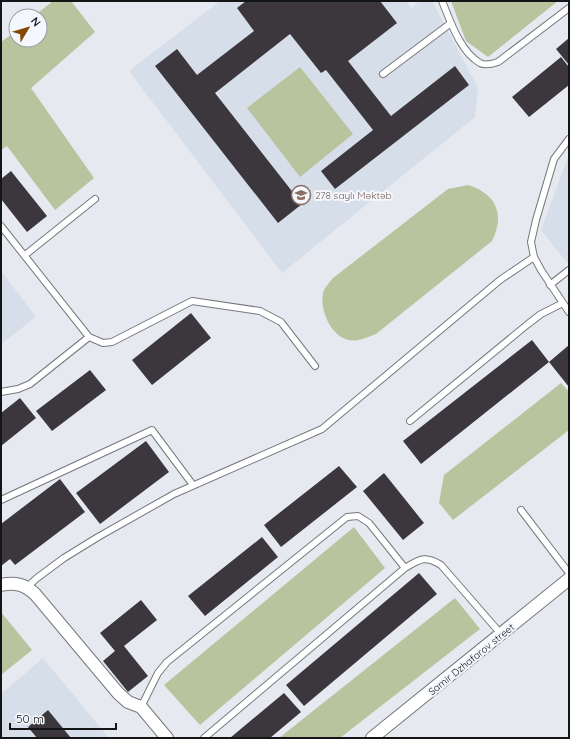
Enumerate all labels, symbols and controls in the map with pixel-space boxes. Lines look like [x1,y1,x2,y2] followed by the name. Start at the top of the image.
[8,8,48,48] north arrow
[28,14,44,29] text: N
[290,184,312,206] school or university icon: 278 saylı Məktəb
[315,189,392,202] place label: 278 saylı Məktəb
[426,620,517,698] street label: Samir Dzhafarov street
[10,705,116,731] scale bar
[16,711,44,726] text: 50 m

